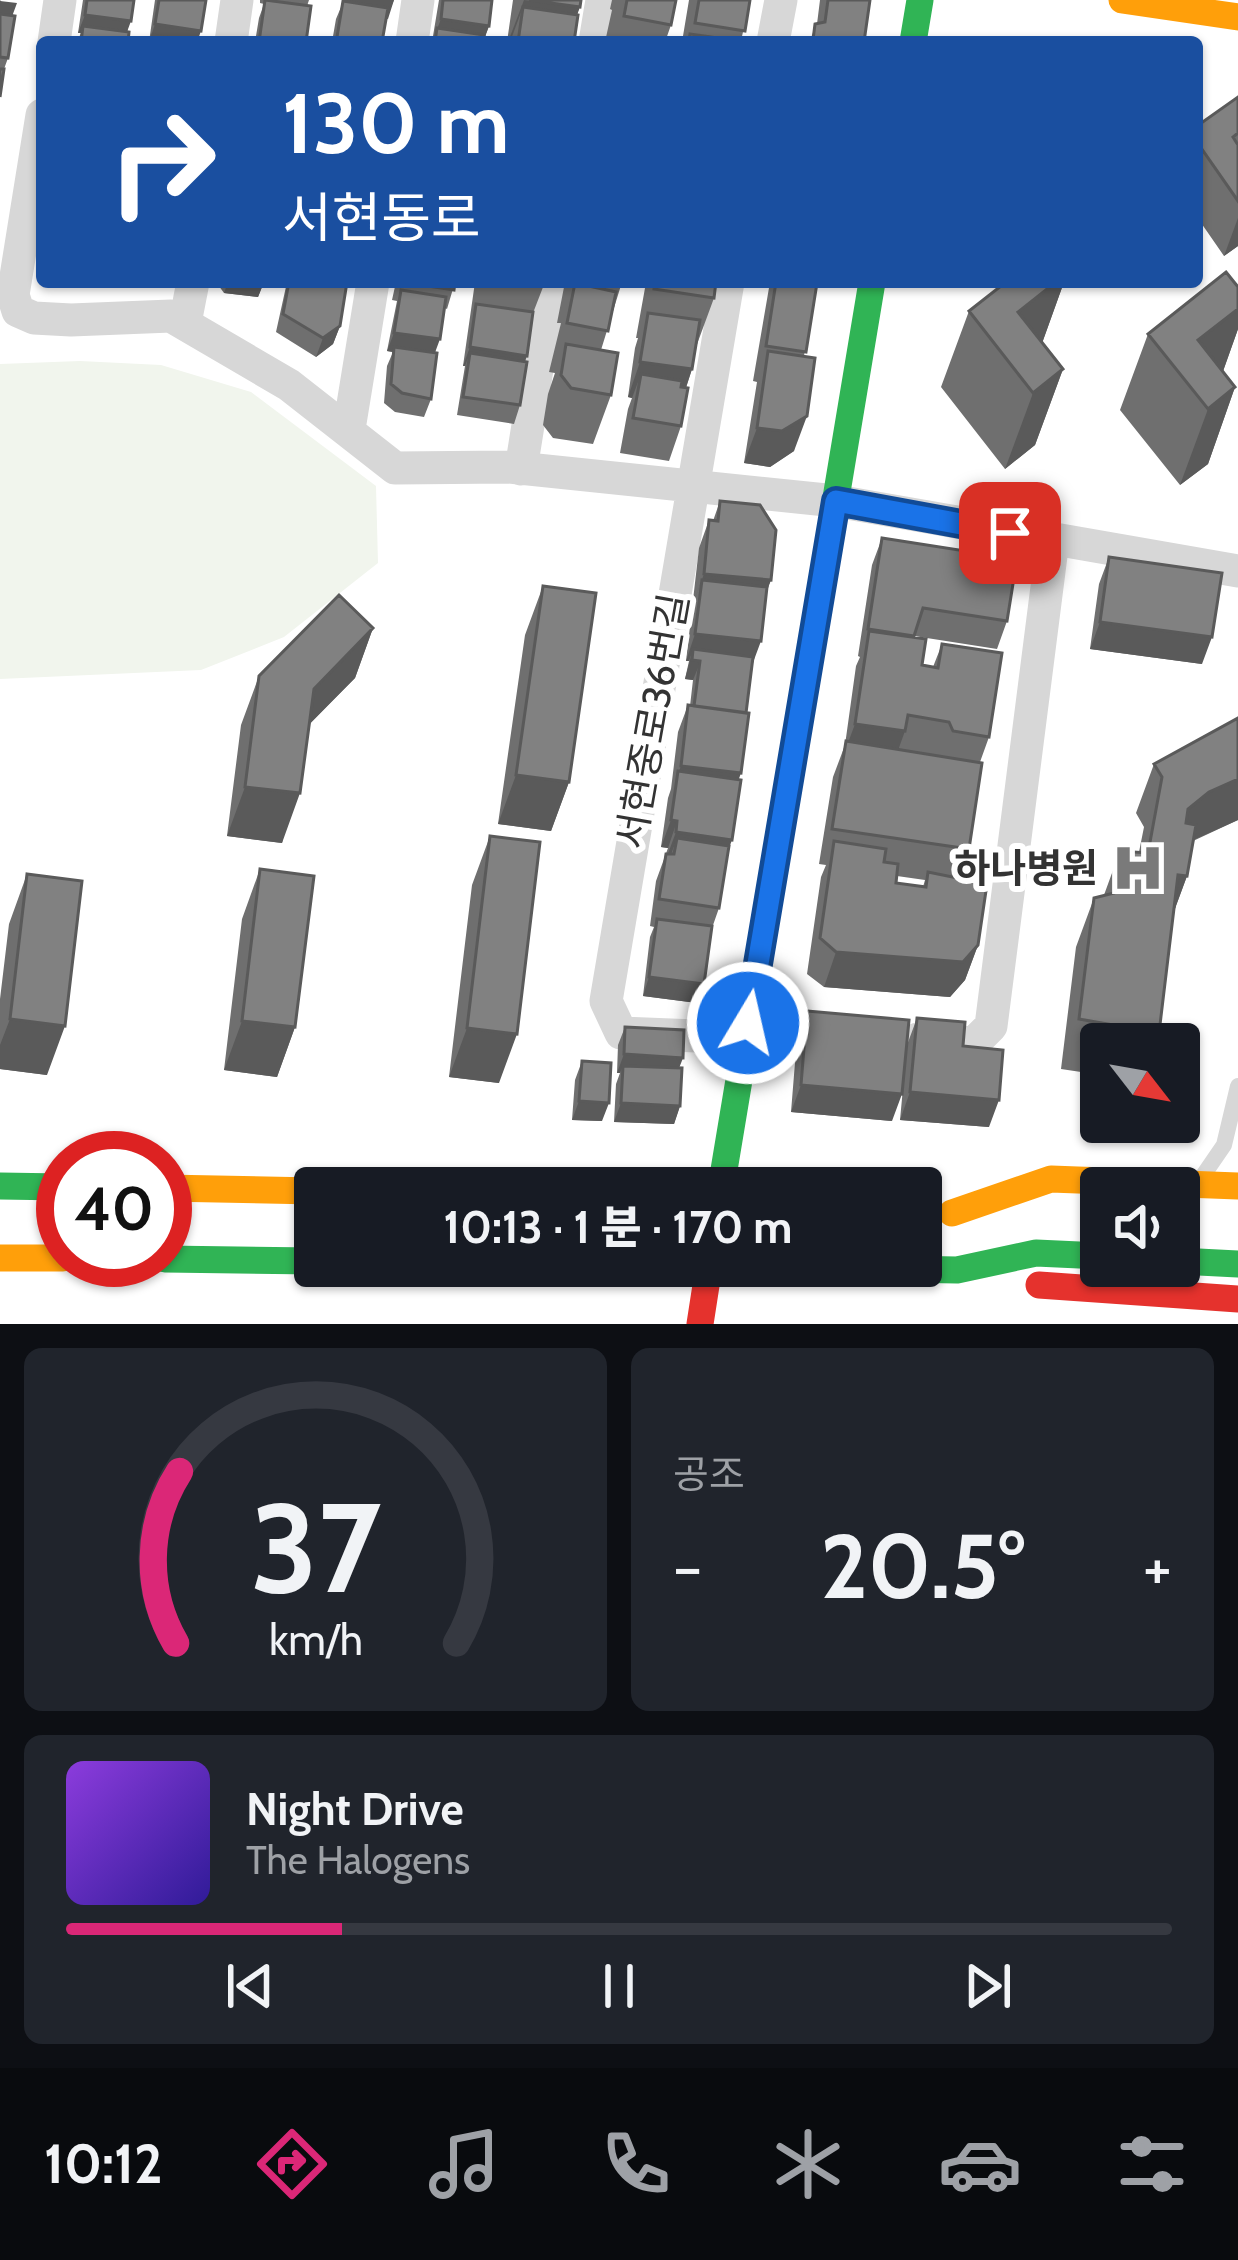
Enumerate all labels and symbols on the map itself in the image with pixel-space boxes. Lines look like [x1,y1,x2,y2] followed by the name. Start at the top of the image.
[959,482,1061,584] pin
[606,590,698,852] street label: 서현중로36번길
[1109,839,1167,897] hospital icon: 하나병원
[954,844,1098,892] place label: 하나병원
[685,960,811,1086] position arrow
[1080,1023,1200,1143] north arrow
[36,1131,192,1287] speed limit sign: 40

